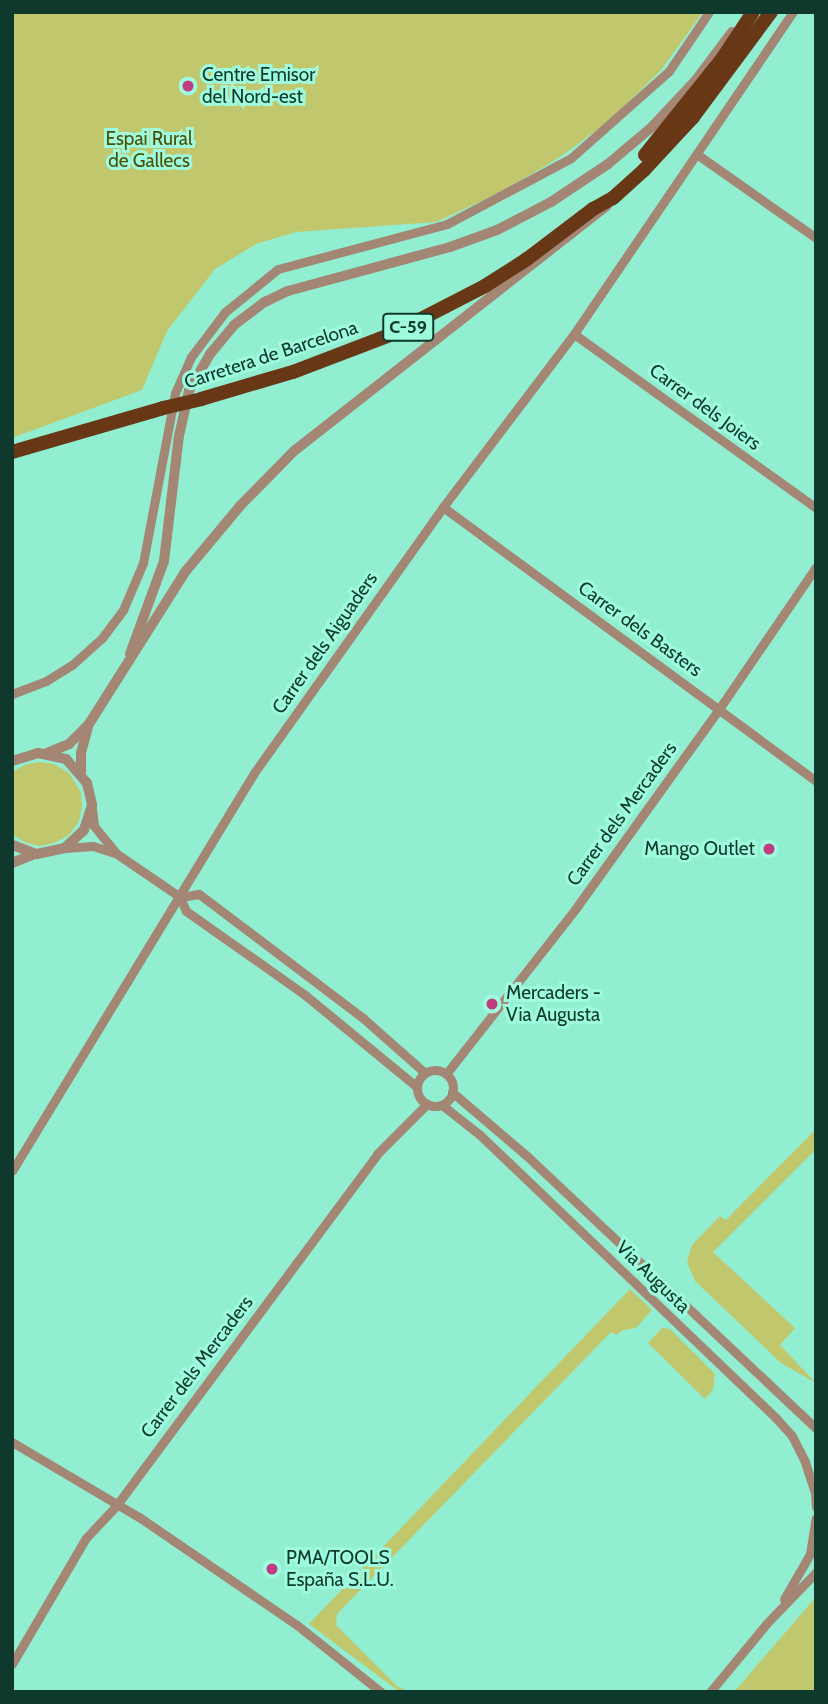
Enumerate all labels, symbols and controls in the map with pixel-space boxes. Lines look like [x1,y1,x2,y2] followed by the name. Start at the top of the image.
[202,64,315,108] place label: Centre Emisor del Nord-est
[180,78,196,94] marker: Centre Emisor del Nord-est
[106,128,192,172] park label: Espai Rural de Gallecs
[382,312,434,342] road number: C-59
[181,316,361,394] street label: Carretera de Barcelona
[645,359,765,455] street label: Carrer dels Joiers
[268,568,382,718] street label: Carrer dels Aiguaders
[574,576,706,682] street label: Carrer dels Basters
[562,738,682,890] street label: Carrer dels Mercaders
[644,838,755,860] place label: Mango Outlet
[761,841,777,857] marker: Mango Outlet
[506,982,601,1026] place label: Mercaders - Via Augusta
[484,996,500,1012] marker: Mercaders - Via Augusta
[611,1236,695,1318] street label: Via Augusta
[136,1291,258,1443] street label: Carrer dels Mercaders
[286,1547,394,1591] place label: PMA/TOOLS España S.L.U.
[264,1561,280,1577] marker: PMA/TOOLS España S.L.U.

